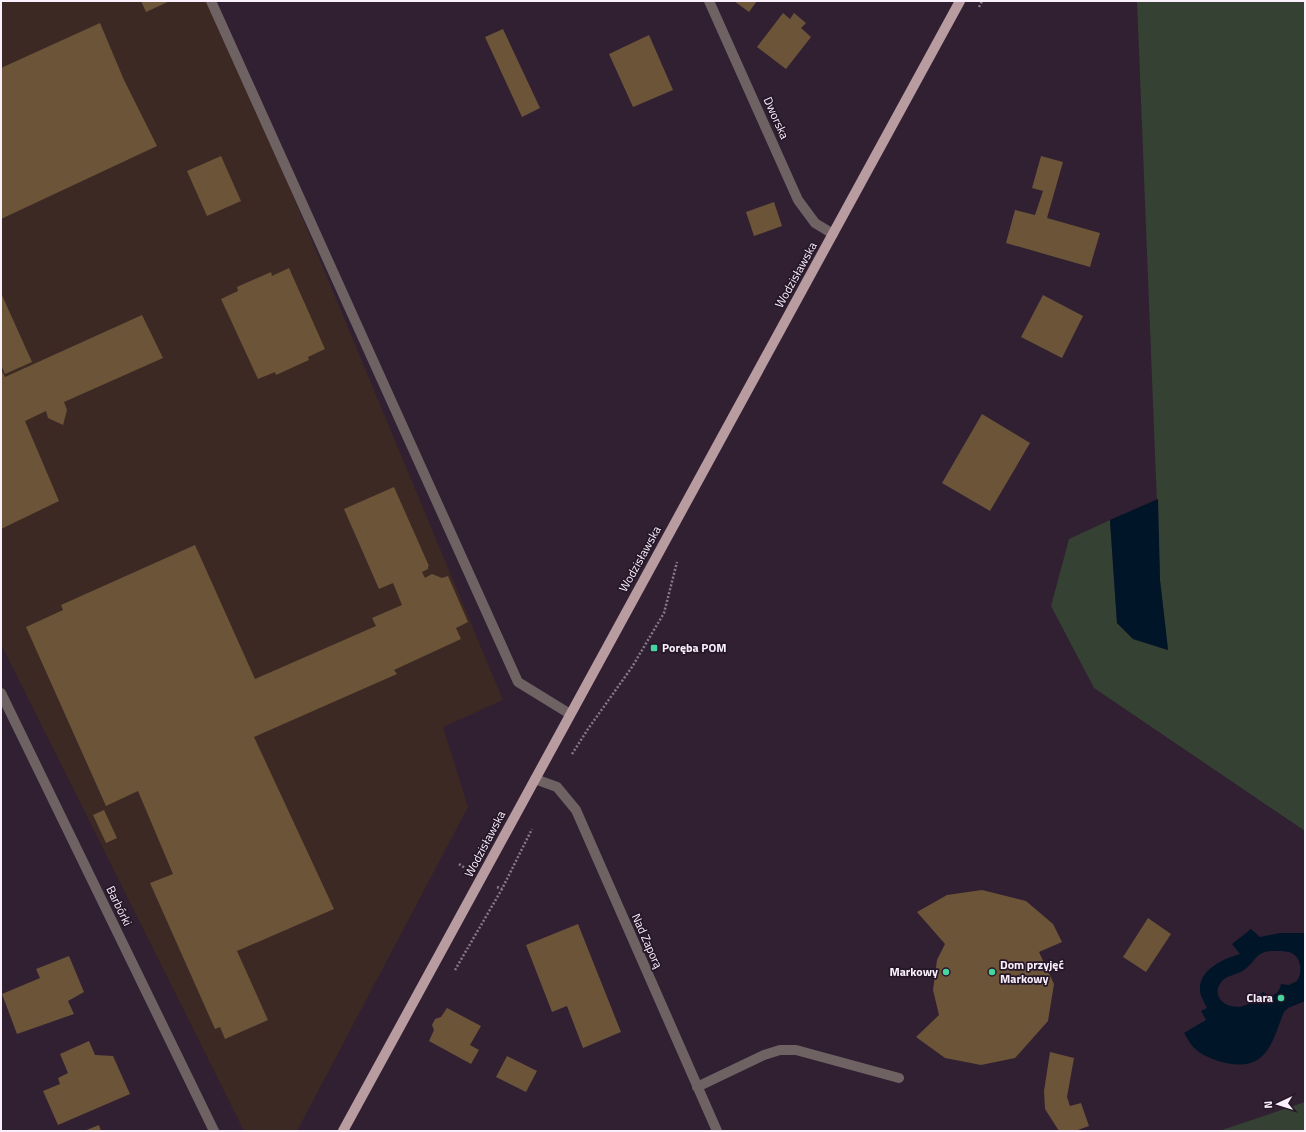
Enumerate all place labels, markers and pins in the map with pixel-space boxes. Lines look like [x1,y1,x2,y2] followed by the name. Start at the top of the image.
[662,638,727,657] place label: Poręba POM
[649,643,659,653] marker: Poręba POM
[1000,955,1064,988] place label: Dom przyjęć Markowy
[889,962,938,981] place label: Markowy
[941,967,951,977] marker: Markowy
[987,967,997,977] marker: Dom przyjęć Markowy
[1247,988,1273,1007] place label: Clara
[1276,993,1286,1003] marker: Clara

